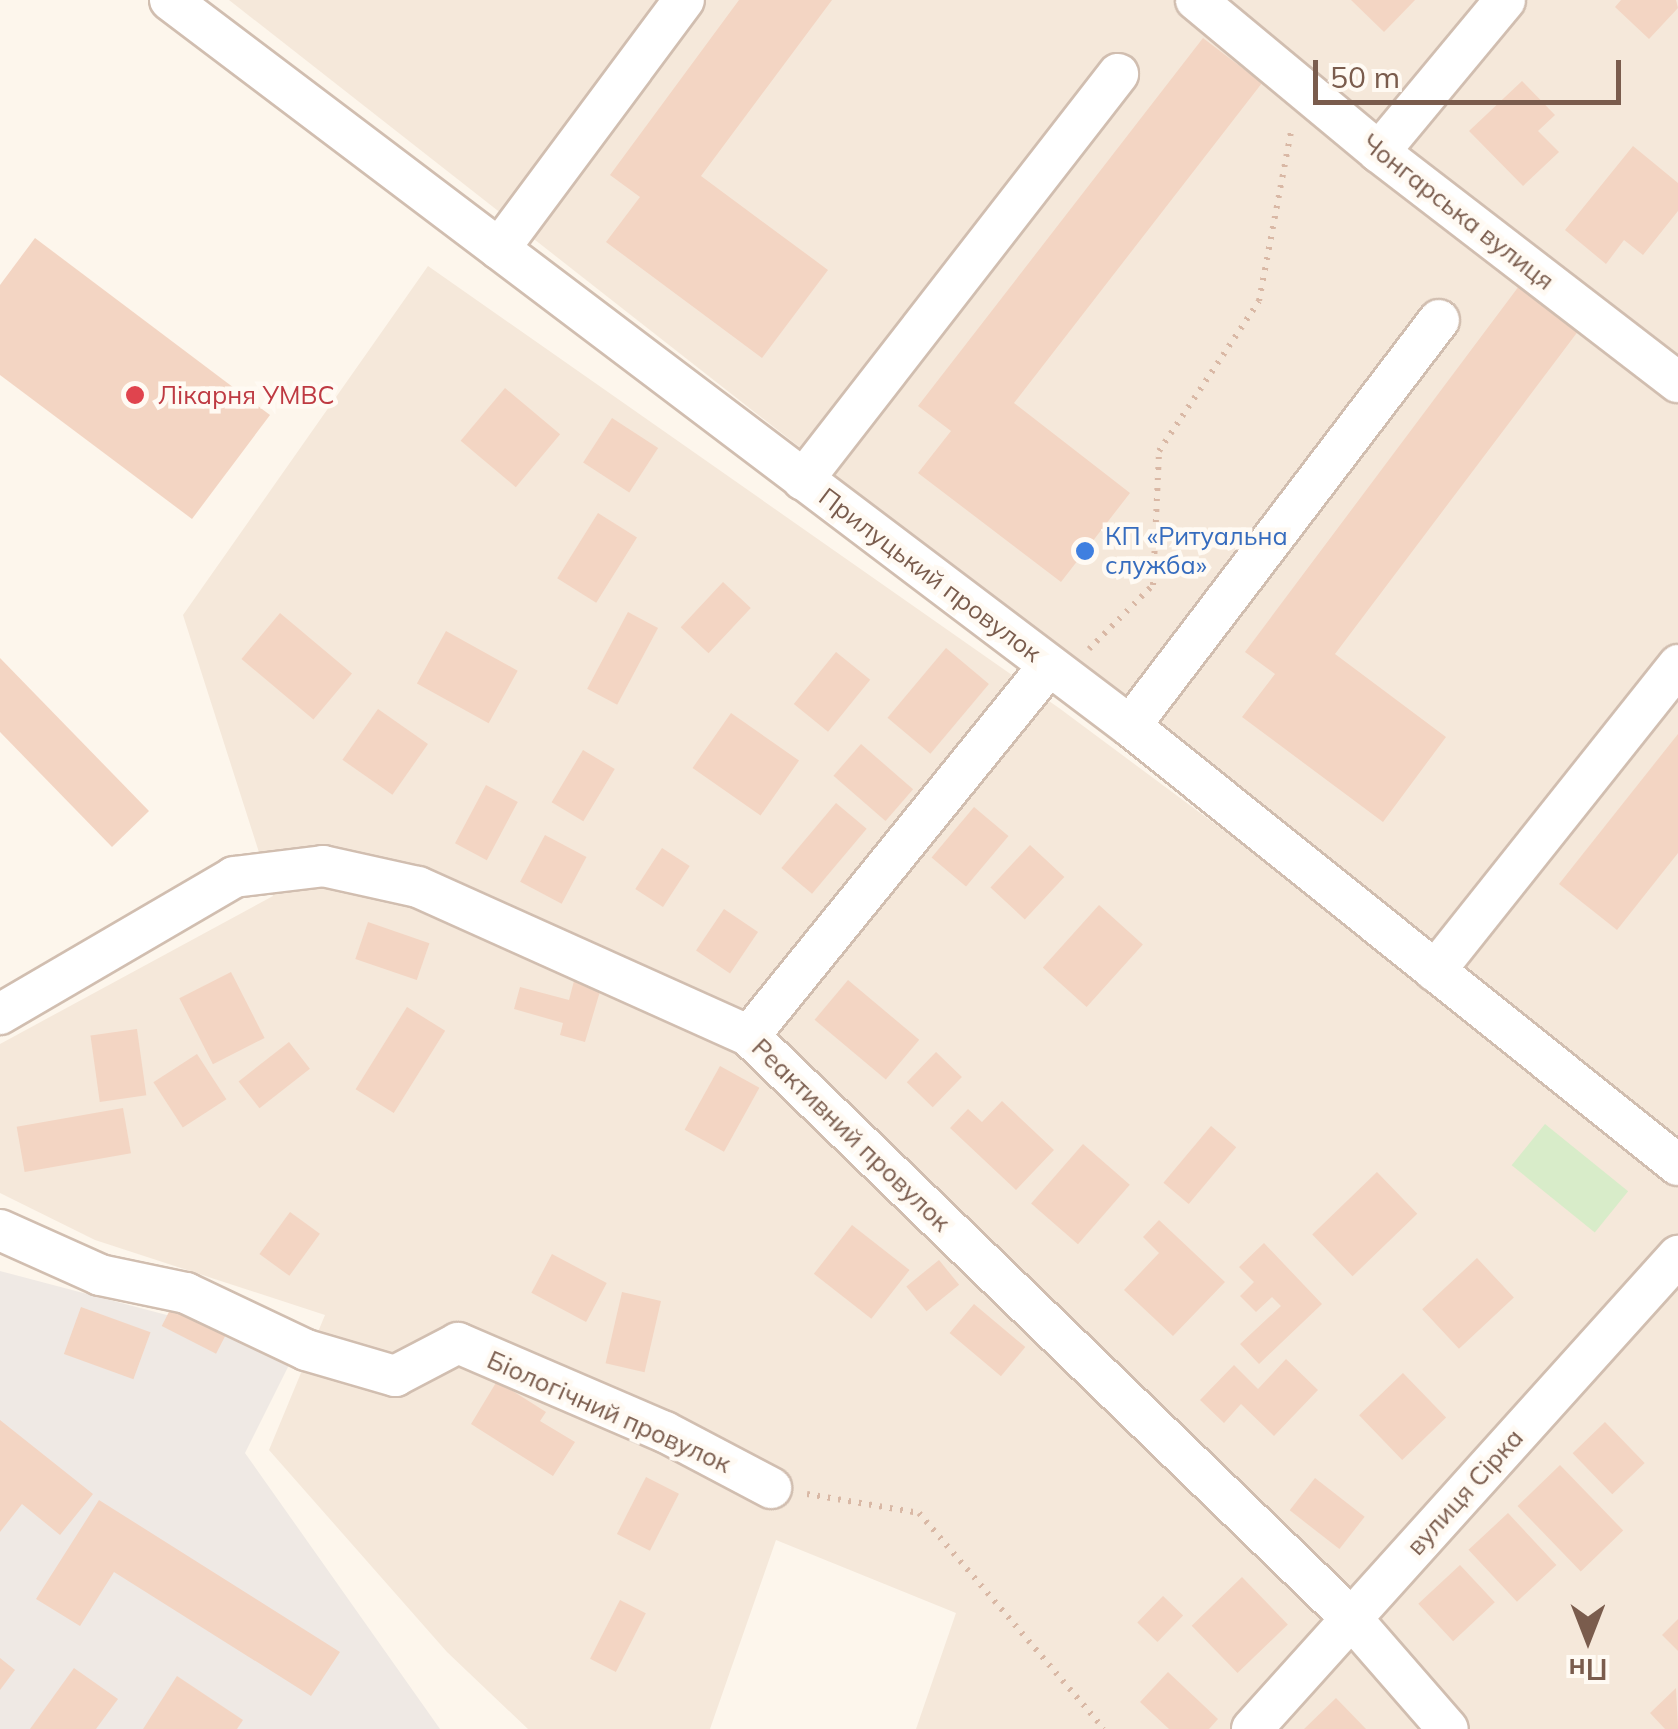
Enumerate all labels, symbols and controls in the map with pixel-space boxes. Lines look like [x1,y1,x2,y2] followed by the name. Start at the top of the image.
[1318,40,1626,102] scale bar
[1330,58,1400,96] text: 50 m
[1356,128,1560,296] street label: Чонгарська вулиця
[158,380,335,410] place label: Лікарня УМВС
[122,382,148,408] marker: Лікарня УМВС
[813,482,1047,668] street label: Прилуцький провулок
[1105,522,1288,581] place label: КП «Ритуальна служба»
[1074,540,1096,562] marker: КП «Ритуальна служба»
[746,1033,956,1237] street label: Реактивний провулок
[483,1345,735,1479] street label: Біологічний провулок
[1401,1423,1529,1561] street label: вулиця Сірка
[1538,1589,1638,1689] north arrow
[1569,1652,1607,1687] text: Пн

